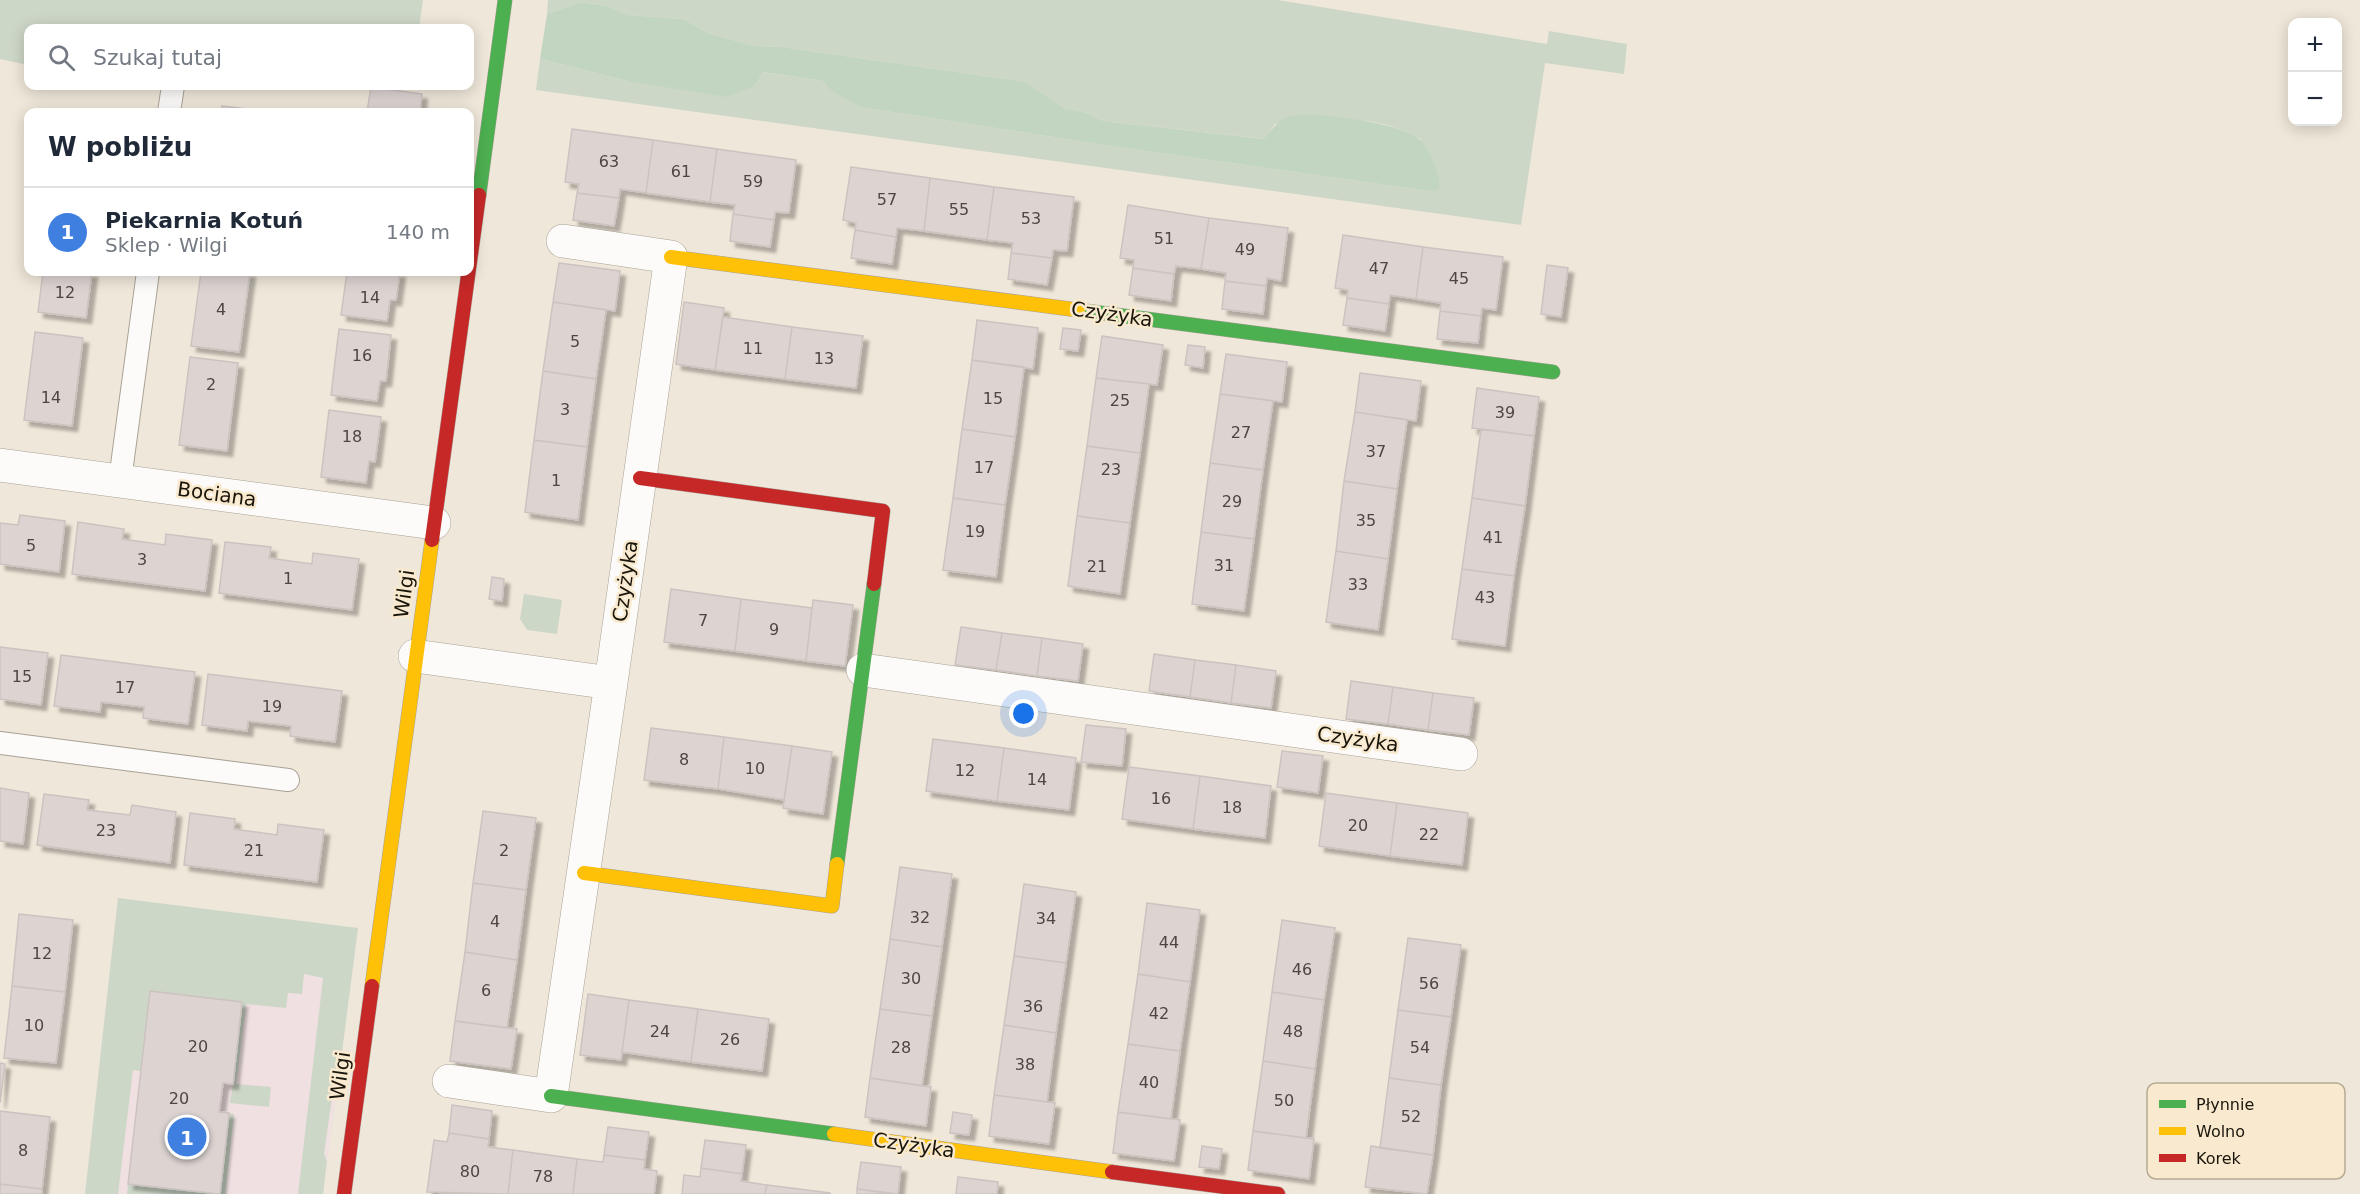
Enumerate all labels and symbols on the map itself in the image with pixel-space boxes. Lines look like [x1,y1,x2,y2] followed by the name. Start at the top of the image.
[599,152,619,171] house number: 63
[671,162,691,181] house number: 61
[743,172,763,191] house number: 59
[877,190,897,209] house number: 57
[949,200,969,219] house number: 55
[1021,209,1041,228] house number: 53
[1154,229,1174,248] house number: 51
[1235,240,1255,259] house number: 49
[1369,259,1389,278] house number: 47
[1449,269,1469,288] house number: 45
[55,283,75,302] house number: 12
[360,288,380,307] house number: 14
[1070,296,1154,332] street label: Czyżyka
[216,300,226,319] house number: 4
[570,332,580,351] house number: 5
[743,339,763,358] house number: 11
[352,346,372,365] house number: 16
[814,349,834,368] house number: 13
[206,375,216,394] house number: 2
[41,388,61,407] house number: 14
[983,389,1003,408] house number: 15
[1110,391,1130,410] house number: 25
[560,400,570,419] house number: 3
[1495,403,1515,422] house number: 39
[1231,423,1251,442] house number: 27
[342,427,362,446] house number: 18
[1366,442,1386,461] house number: 37
[974,458,994,477] house number: 17
[1101,460,1121,479] house number: 23
[551,471,561,490] house number: 1
[176,477,258,511] street label: Bociana
[1222,492,1242,511] house number: 29
[1356,511,1376,530] house number: 35
[965,522,985,541] house number: 19
[1483,528,1503,547] house number: 41
[26,536,36,555] house number: 5
[607,539,643,623] street label: Czyżyka
[137,550,147,569] house number: 3
[1214,556,1234,575] house number: 31
[1087,557,1107,576] house number: 21
[389,568,419,620] street label: Wilgi
[283,569,293,588] house number: 1
[1348,575,1368,594] house number: 33
[1475,588,1495,607] house number: 43
[698,611,708,630] house number: 7
[769,620,779,639] house number: 9
[12,667,32,686] house number: 15
[115,678,135,697] house number: 17
[262,697,282,716] house number: 19
[1009,699,1038,728] your location
[1316,721,1400,757] street label: Czyżyka
[679,750,689,769] house number: 8
[745,759,765,778] house number: 10
[955,761,975,780] house number: 12
[1027,770,1047,789] house number: 14
[1151,789,1171,808] house number: 16
[1222,798,1242,817] house number: 18
[1348,816,1368,835] house number: 20
[96,821,116,840] house number: 23
[1419,825,1439,844] house number: 22
[244,841,264,860] house number: 21
[499,841,509,860] house number: 2
[910,908,930,927] house number: 32
[1036,909,1056,928] house number: 34
[490,912,500,931] house number: 4
[1159,933,1179,952] house number: 44
[32,944,52,963] house number: 12
[1292,960,1312,979] house number: 46
[901,969,921,988] house number: 30
[1419,974,1439,993] house number: 56
[481,981,491,1000] house number: 6
[1023,997,1043,1016] house number: 36
[1149,1004,1169,1023] house number: 42
[24,1016,44,1035] house number: 10
[650,1022,670,1041] house number: 24
[1283,1022,1303,1041] house number: 48
[720,1030,740,1049] house number: 26
[188,1037,208,1056] house number: 20
[891,1038,911,1057] house number: 28
[1410,1038,1430,1057] house number: 54
[325,1050,355,1102] street label: Wilgi
[1015,1055,1035,1074] house number: 38
[1139,1073,1159,1092] house number: 40
[2147,1083,2345,1179] legend
[169,1089,189,1108] house number: 20
[1274,1091,1294,1110] house number: 50
[2196,1095,2254,1114] text: Płynnie
[1401,1107,1421,1126] house number: 52
[168,1114,207,1160] pin: 1
[2196,1122,2245,1141] text: Wolno
[872,1127,956,1163] street label: Czyżyka
[18,1141,28,1160] house number: 8
[2196,1149,2242,1168] text: Korek
[460,1162,480,1181] house number: 80
[533,1167,553,1186] house number: 78

